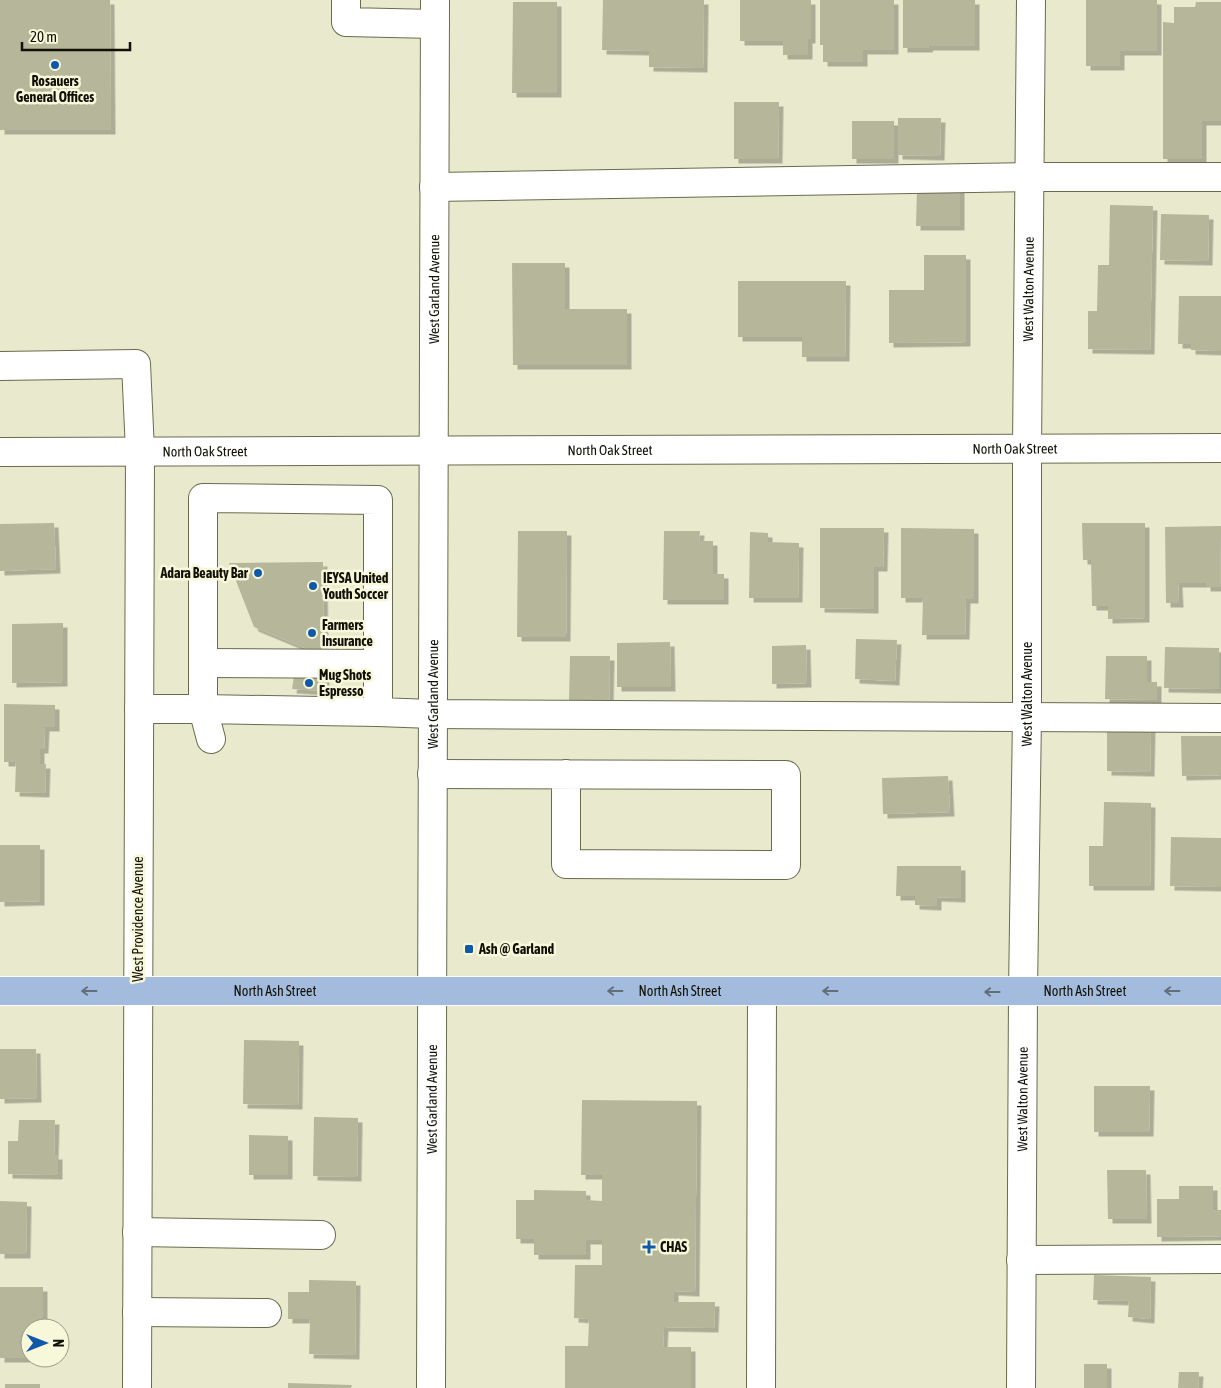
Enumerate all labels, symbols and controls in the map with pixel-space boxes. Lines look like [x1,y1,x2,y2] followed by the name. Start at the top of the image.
[22,20,130,52] scale bar
[30,28,57,45] text: 20 m
[49,59,61,71] marker: Rosauers General Offices
[16,73,94,105] place label: Rosauers General Offices
[426,234,442,344] street label: West Garland Avenue
[1020,236,1037,342] street label: West Walton Avenue
[972,441,1058,457] street label: North Oak Street
[567,442,653,458] street label: North Oak Street
[162,443,248,459] street label: North Oak Street
[159,565,249,581] place label: Adara Beauty Bar
[252,567,264,579] marker: Adara Beauty Bar
[322,570,389,602] place label: IEYSA United Youth Soccer
[307,580,319,592] marker: IEYSA United Youth Soccer
[322,617,373,649] place label: Farmers Insurance
[306,627,318,639] marker: Farmers Insurance
[425,639,441,749] street label: West Garland Avenue
[1019,642,1035,747] street label: West Walton Avenue
[319,667,371,699] place label: Mug Shots Espresso
[303,677,315,689] marker: Mug Shots Espresso
[130,856,146,982] street label: West Providence Avenue
[478,941,554,957] place label: Ash @ Garland
[463,943,475,955] marker: Ash @ Garland
[234,983,316,999] street label: North Ash Street
[639,983,721,999] street label: North Ash Street
[1044,983,1126,999] street label: North Ash Street
[81,986,98,996] one-way arrow
[607,986,624,996] one-way arrow
[1165,986,1181,996] one-way arrow
[822,987,838,996] one-way arrow
[985,987,1001,997] one-way arrow
[424,1044,440,1154] street label: West Garland Avenue
[1014,1046,1031,1152] street label: West Walton Avenue
[660,1239,687,1255] place label: CHAS
[642,1240,656,1254] marker: CHAS
[20,1318,70,1368] north arrow
[50,1339,66,1347] text: N

